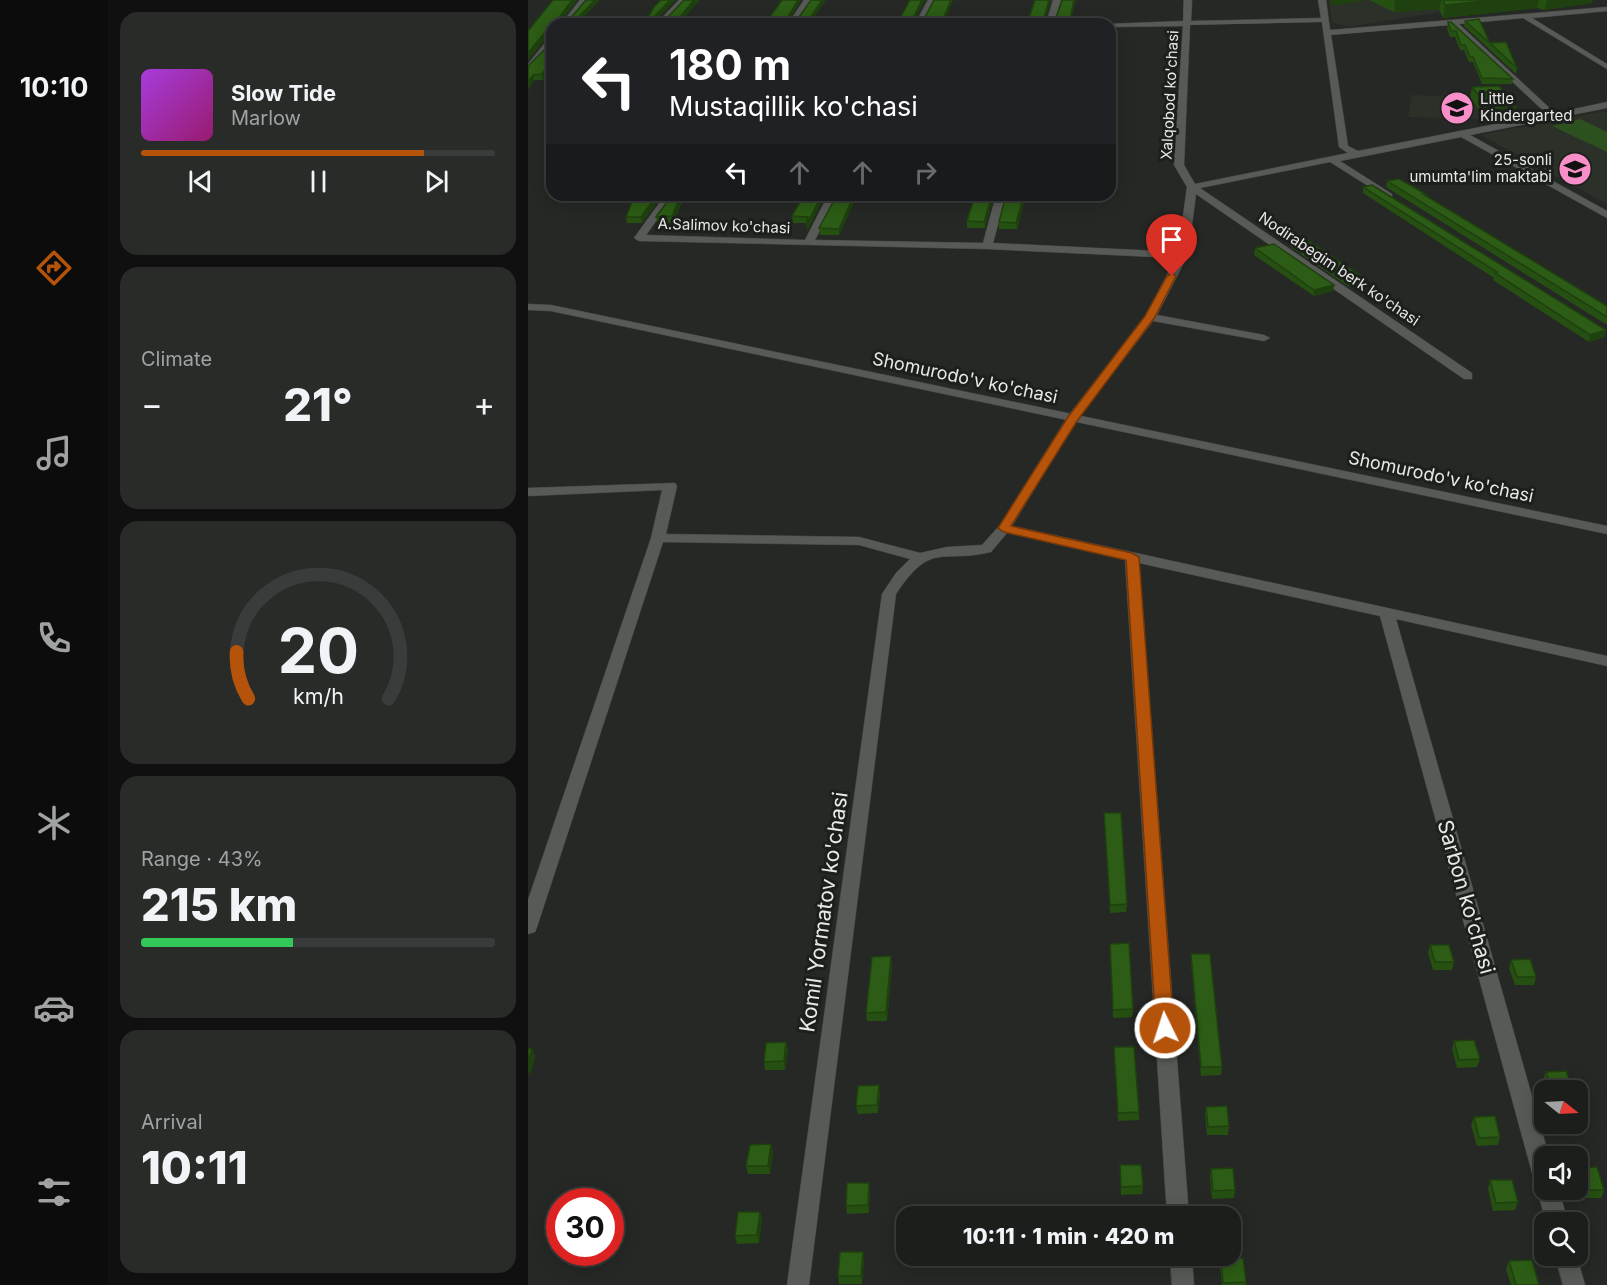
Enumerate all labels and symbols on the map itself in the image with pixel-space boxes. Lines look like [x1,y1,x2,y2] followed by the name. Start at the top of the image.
[1157,30,1182,160] street label: Xalqobod ko'chasi
[1480,89,1572,125] place label: Little Kindergarted
[1439,90,1475,126] school or university icon: Little Kindergarted
[1409,150,1552,186] place label: 25-sonli umumta'lim maktabi
[1557,151,1593,187] school or university icon: 25-sonli umumta'lim maktabi
[1255,208,1423,330] street label: Nodirabegim berk ko'chasi
[657,214,791,237] street label: A.Salimov ko'chasi
[1146,214,1197,276] pin
[871,348,1060,407] street label: Shomurodo'v ko'chasi
[1347,447,1536,506] street label: Shomurodo'v ko'chasi
[794,790,853,1034] street label: Komil Yormatov ko'chasi
[1433,817,1500,977] street label: Sarbon ko'chasi
[1133,996,1197,1060] position arrow
[1534,1080,1588,1134] north arrow
[546,1188,624,1266] speed limit sign: 30

